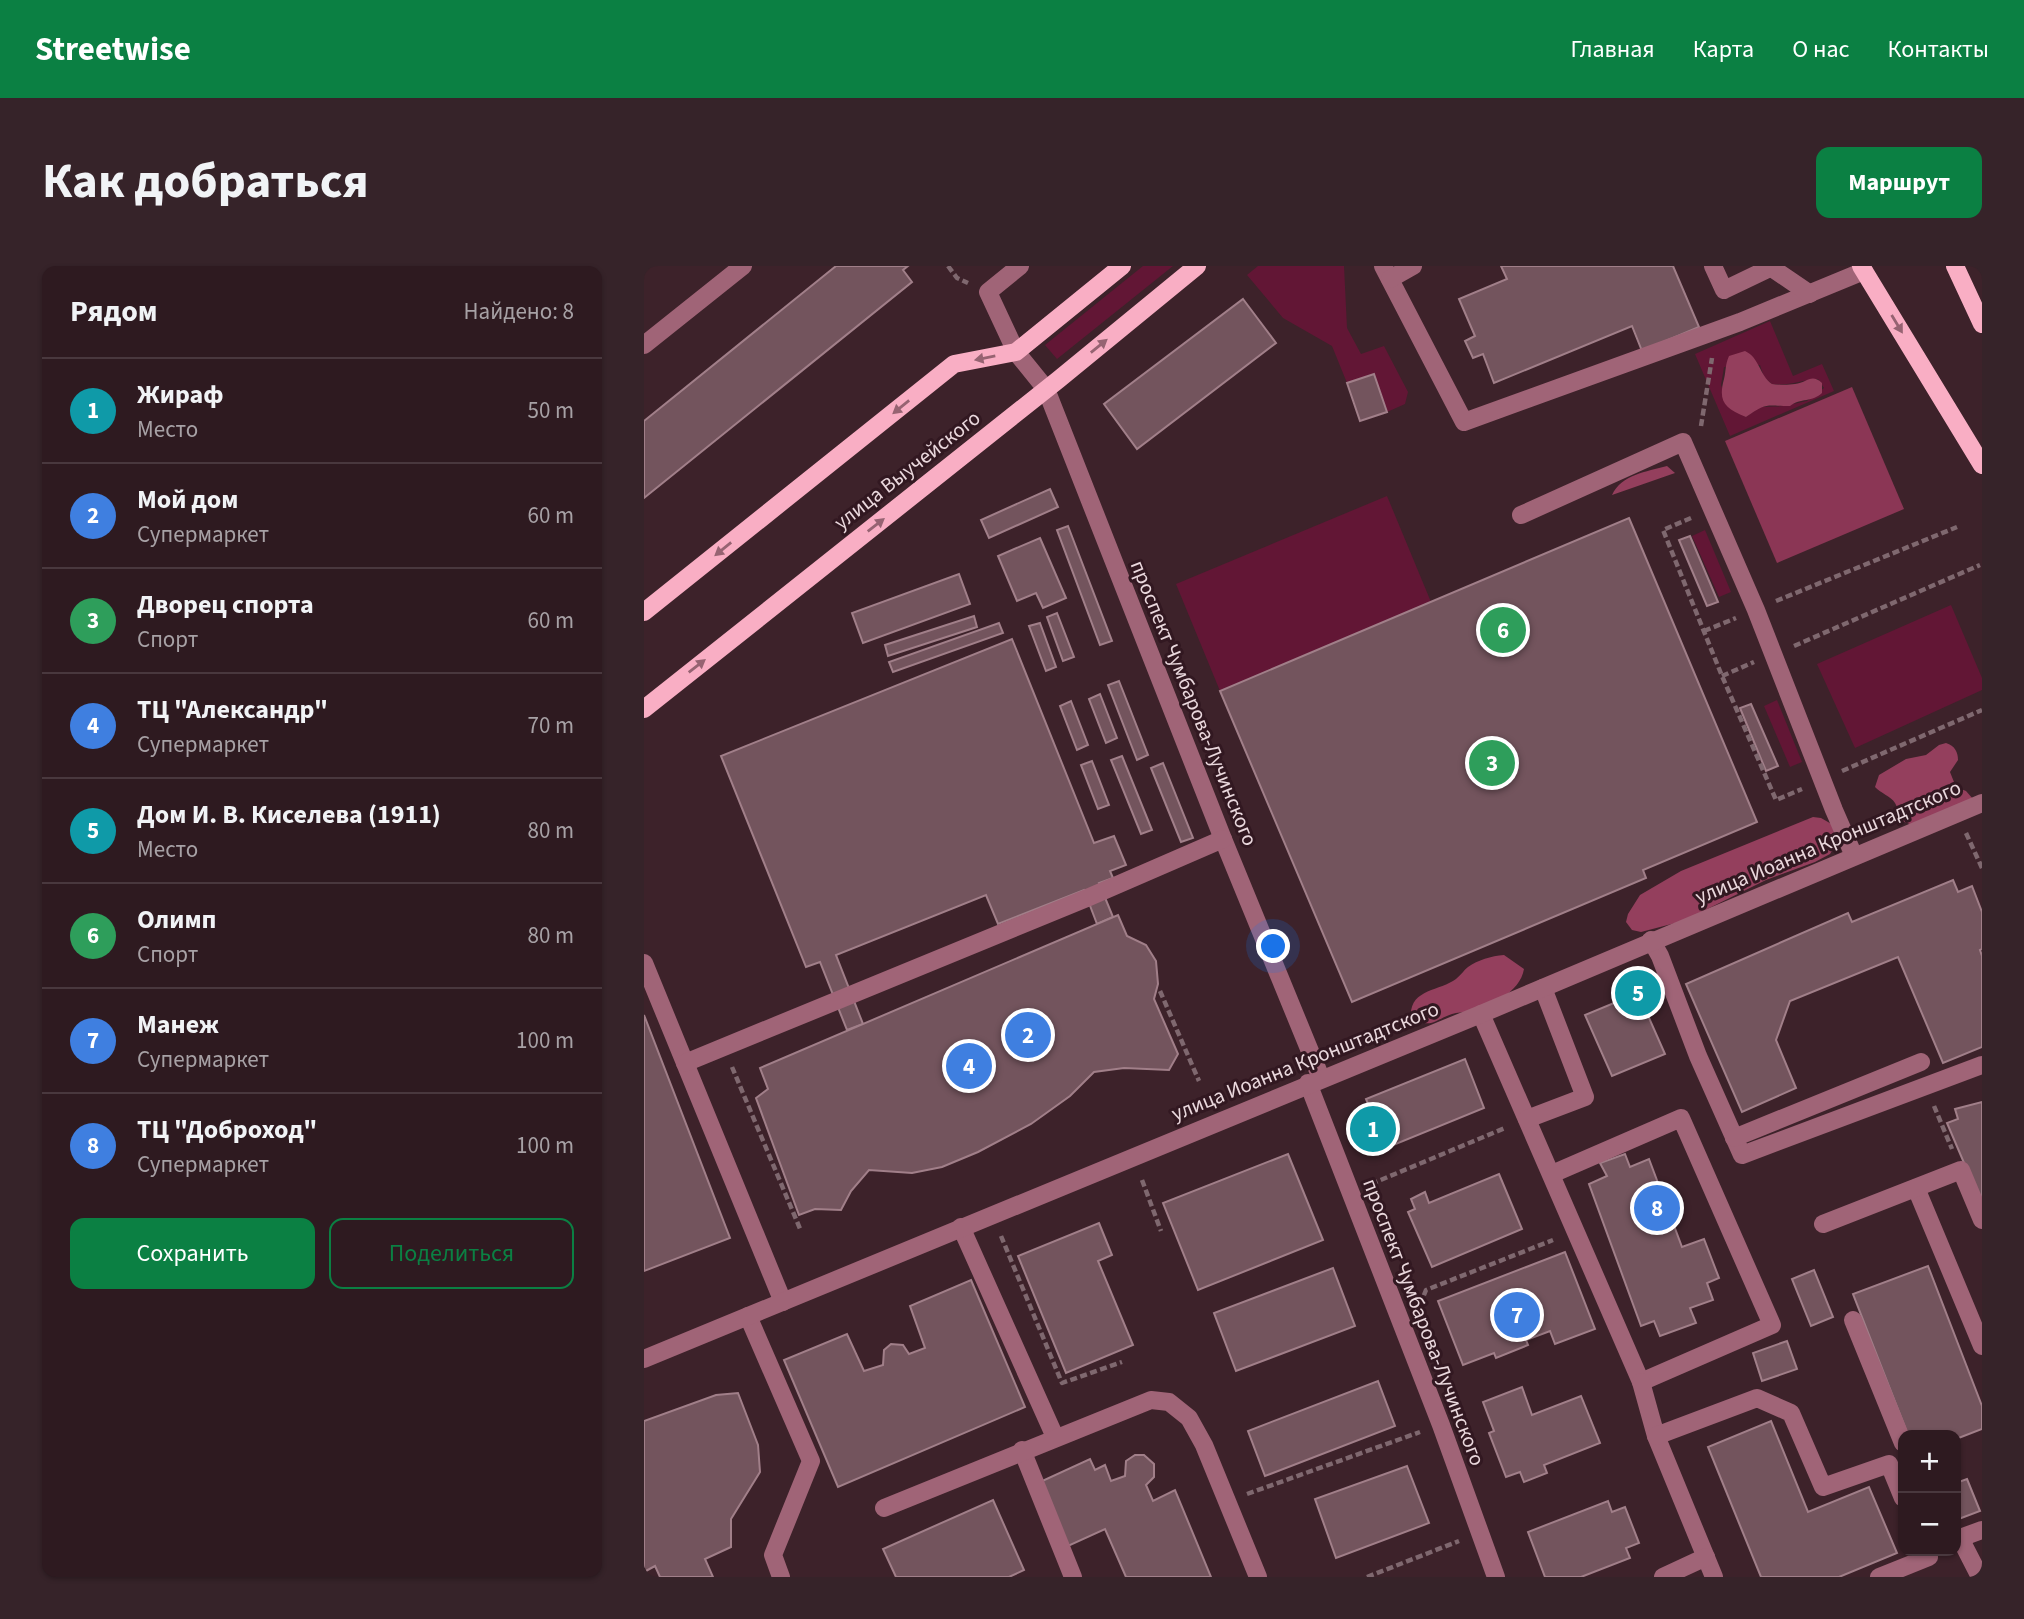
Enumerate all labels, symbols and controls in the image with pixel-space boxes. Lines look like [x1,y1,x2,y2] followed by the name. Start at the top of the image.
[35,26,191,73] text: Streetwise
[1570,32,1655,67] text: Главная
[1693,32,1754,67] text: Карта
[1792,32,1849,67] text: О нас
[1887,32,1989,67] text: Контакты
[42,147,369,217] text: Как добраться
[1816,147,1982,218] button: Маршрут
[70,290,158,333] text: Рядом
[464,295,574,328] text: Найдено: 8
[1890,315,1903,334] one-way arrow
[1091,339,1108,354] one-way arrow
[974,353,996,364] one-way arrow
[137,376,223,413] text: Жираф
[87,394,99,427] text: 1
[527,394,574,427] text: 50 m
[892,399,910,414] one-way arrow
[827,403,987,537] street label: улица Выучейского
[137,413,198,446] text: Место
[137,481,238,518] text: Мой дом
[87,499,99,532] text: 2
[527,499,574,532] text: 60 m
[866,517,884,532] one-way arrow
[137,518,269,551] text: Супермаркет
[714,541,731,556] one-way arrow
[1123,556,1265,850] street label: проспект Чумбарова-Лучинского
[137,586,314,623] text: Дворец спорта
[87,604,99,637] text: 3
[527,604,574,637] text: 60 m
[1480,604,1526,656] pin: 6
[137,623,198,656] text: Спорт
[689,659,706,674] one-way arrow
[137,691,328,728] text: ТЦ "Александр"
[87,709,99,742] text: 4
[527,709,574,742] text: 70 m
[137,728,269,761] text: Супермаркет
[1469,737,1515,789] pin: 3
[1690,772,1966,912] street label: улица Иоанна Кронштадтского
[137,796,441,833] text: Дом И. В. Киселева (1911)
[87,814,99,847] text: 5
[527,814,574,847] text: 80 m
[137,833,198,866] text: Место
[137,901,217,938] text: Олимп
[87,919,99,952] text: 6
[527,919,574,952] text: 80 m
[1256,929,1290,963] your location
[137,938,198,971] text: Спорт
[1615,967,1661,1019] pin: 5
[1167,994,1443,1128] street label: улица Иоанна Кронштадтского
[137,1006,219,1043] text: Манеж
[1005,1009,1051,1061] pin: 2
[87,1024,99,1057] text: 7
[516,1024,574,1057] text: 100 m
[946,1040,992,1092] pin: 4
[137,1043,269,1076] text: Супермаркет
[1350,1103,1396,1155] pin: 1
[137,1111,317,1148] text: ТЦ "Доброход"
[87,1129,99,1162] text: 8
[516,1129,574,1162] text: 100 m
[137,1148,269,1181] text: Супермаркет
[1355,1174,1493,1470] street label: проспект Чумбарова-Лучинского
[1634,1182,1680,1234] pin: 8
[70,1218,315,1289] button: Сохранить
[329,1218,574,1289] button: Поделиться
[1494,1289,1540,1341] pin: 7
[1898,1430,1961,1556] map controls
[1898,1430,1961,1493] button: +
[1898,1493,1961,1556] button: −

